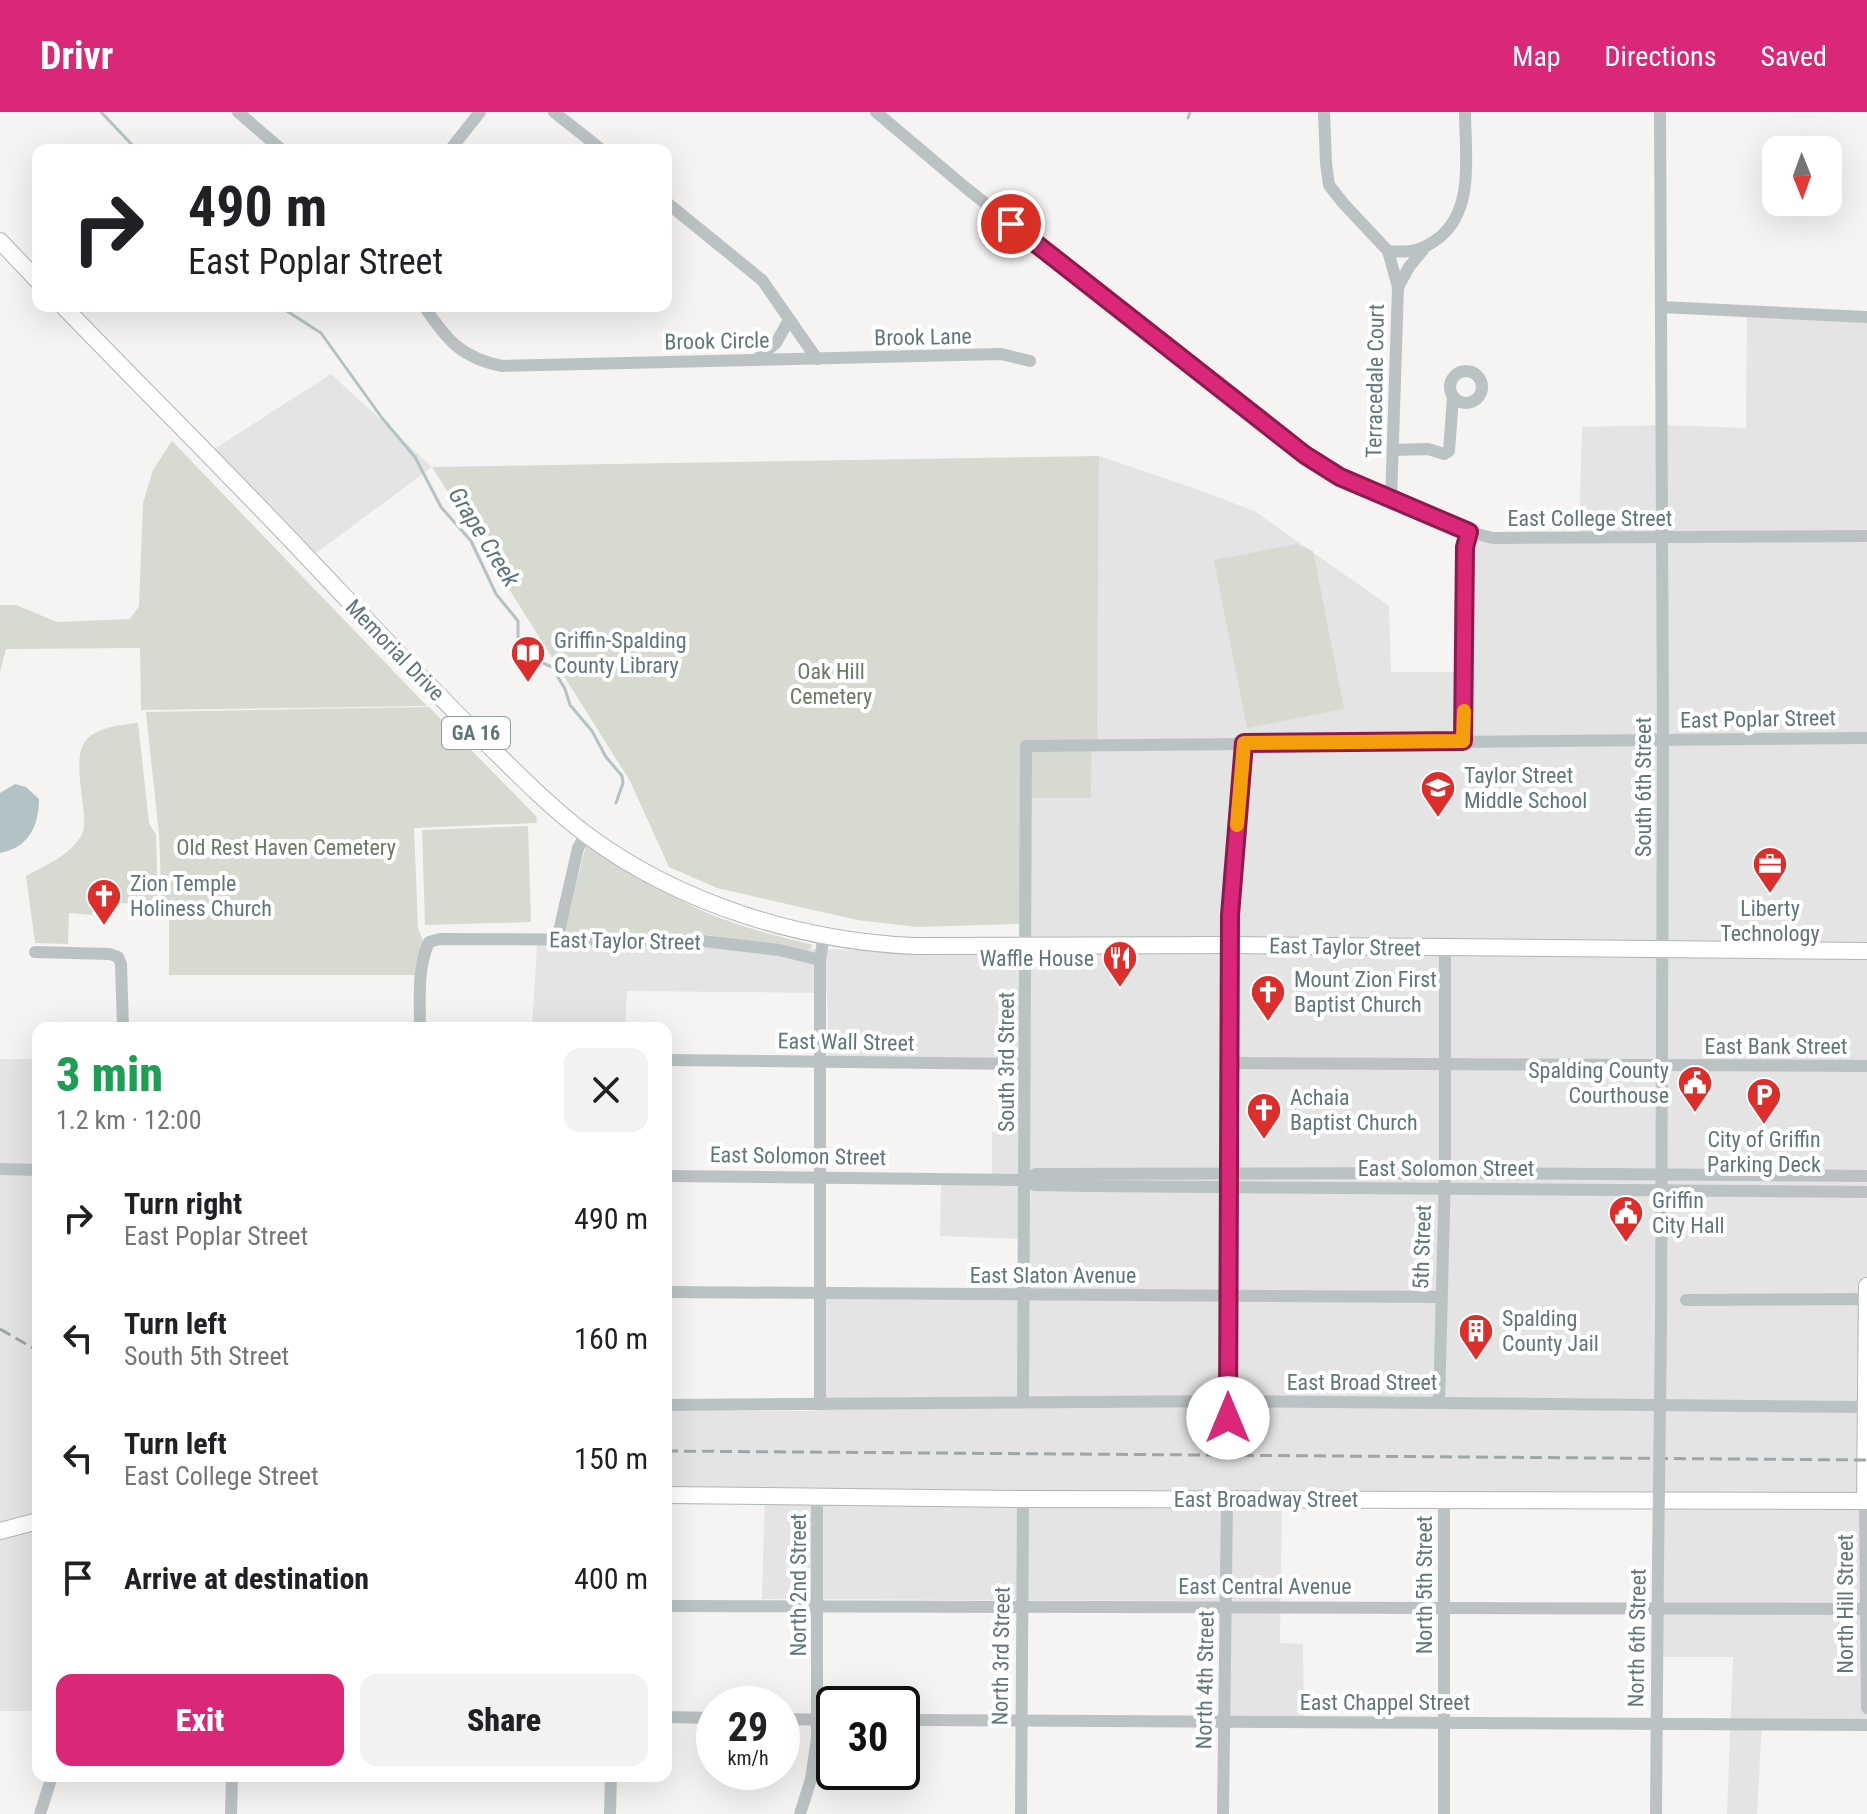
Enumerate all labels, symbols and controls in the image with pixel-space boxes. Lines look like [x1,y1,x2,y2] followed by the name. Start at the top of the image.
[40,34,113,78] text: Drivr
[1512,40,1561,73] text: Map
[1605,40,1716,73] text: Directions
[1760,40,1827,73] text: Saved
[1762,136,1842,216] north arrow
[1762,136,1842,216] map controls
[188,174,327,240] text: 490 m
[56,176,160,280] icon: right
[977,190,1045,258] pin
[989,202,1033,246] icon: arrive
[188,241,443,283] text: East Poplar Street
[1361,304,1389,458] street label: Terracedale Court
[874,324,972,350] street label: Brook Lane
[664,328,770,354] street label: Brook Circle
[443,482,526,592] water label: Grape Creek
[1508,506,1672,531] street label: East College Street
[341,594,449,706] street label: Memorial Drive
[554,628,687,678] place label: Griffin-Spalding County Library
[509,634,547,684] library icon: Griffin-Spalding County Library
[790,659,872,709] park label: Oak Hill Cemetery
[1680,705,1836,733] street label: East Poplar Street
[442,717,510,749] road number: GA 16
[1631,717,1656,857] street label: South 6th Street
[1464,763,1587,813] place label: Taylor Street Middle School
[1419,769,1457,819] school or university icon: Taylor Street Middle School
[176,835,396,860] park label: Old Rest Haven Cemetery
[1751,845,1789,895] office icon: Liberty Technology
[130,871,272,921] place label: Zion Temple Holiness Church
[85,877,123,927] church icon: Zion Temple Holiness Church
[1720,896,1820,946] place label: Liberty Technology
[549,927,701,955] street label: East Taylor Street
[1269,933,1421,961] street label: East Taylor Street
[1101,939,1139,989] restaurant icon: Waffle House
[980,946,1094,971] place label: Waffle House
[1294,967,1437,1017] place label: Mount Zion First Baptist Church
[1249,973,1287,1023] church icon: Mount Zion First Baptist Church
[994,992,1019,1132] street label: South 3rd Street
[777,1028,915,1056] street label: East Wall Street
[1705,1034,1847,1059] street label: East Bank Street
[56,1046,163,1103] text: 3 min
[564,1048,648,1132] button: close
[1528,1058,1669,1108] place label: Spalding County Courthouse
[1676,1064,1714,1114] public building icon: Spalding County Courthouse
[1745,1076,1783,1126] parking icon: City of Griffin Parking Deck
[1290,1085,1418,1135] place label: Achaia Baptist Church
[1245,1091,1283,1141] church icon: Achaia Baptist Church
[56,1105,201,1135] text: 1.2 km · 12:00
[1707,1127,1821,1177] place label: City of Griffin Parking Deck
[710,1142,886,1170] street label: East Solomon Street
[1358,1156,1534,1181] street label: East Solomon Street
[124,1186,242,1221] text: Turn right
[1652,1188,1725,1238] place label: Griffin City Hall
[1607,1194,1645,1244] public building icon: Griffin City Hall
[56,1196,100,1240] icon: right
[574,1201,648,1236] text: 490 m
[1408,1204,1436,1290] street label: 5th Street
[124,1221,308,1251] text: East Poplar Street
[970,1263,1136,1288] street label: East Slaton Avenue
[124,1306,227,1341] text: Turn left
[1502,1306,1599,1356] place label: Spalding County Jail
[1457,1312,1495,1362] building icon: Spalding County Jail
[56,1316,100,1360] icon: left
[574,1321,648,1356] text: 160 m
[124,1341,289,1371] text: South 5th Street
[1287,1370,1437,1395] street label: East Broad Street
[1186,1376,1270,1460] position arrow
[124,1426,227,1461] text: Turn left
[56,1436,100,1480] icon: left
[574,1441,648,1476] text: 150 m
[124,1461,319,1491] text: East College Street
[1174,1487,1358,1512] street label: East Broadway Street
[786,1513,811,1657] street label: North 2nd Street
[1412,1516,1437,1654] street label: North 5th Street
[1833,1534,1858,1674] street label: North Hill Street
[56,1556,100,1600] icon: arrive
[124,1561,369,1596] text: Arrive at destination
[574,1561,648,1596] text: 400 m
[1623,1568,1651,1708] street label: North 6th Street
[1178,1574,1352,1599] street label: East Central Avenue
[987,1586,1015,1726] street label: North 3rd Street
[1191,1610,1219,1750] street label: North 4th Street
[56,1674,344,1766] button: Exit
[360,1674,648,1766] button: Share
[816,1686,920,1790] speed limit sign: 30
[1300,1690,1470,1715] street label: East Chappel Street
[728,1704,768,1751] text: 29
[727,1746,769,1770] text: km/h

